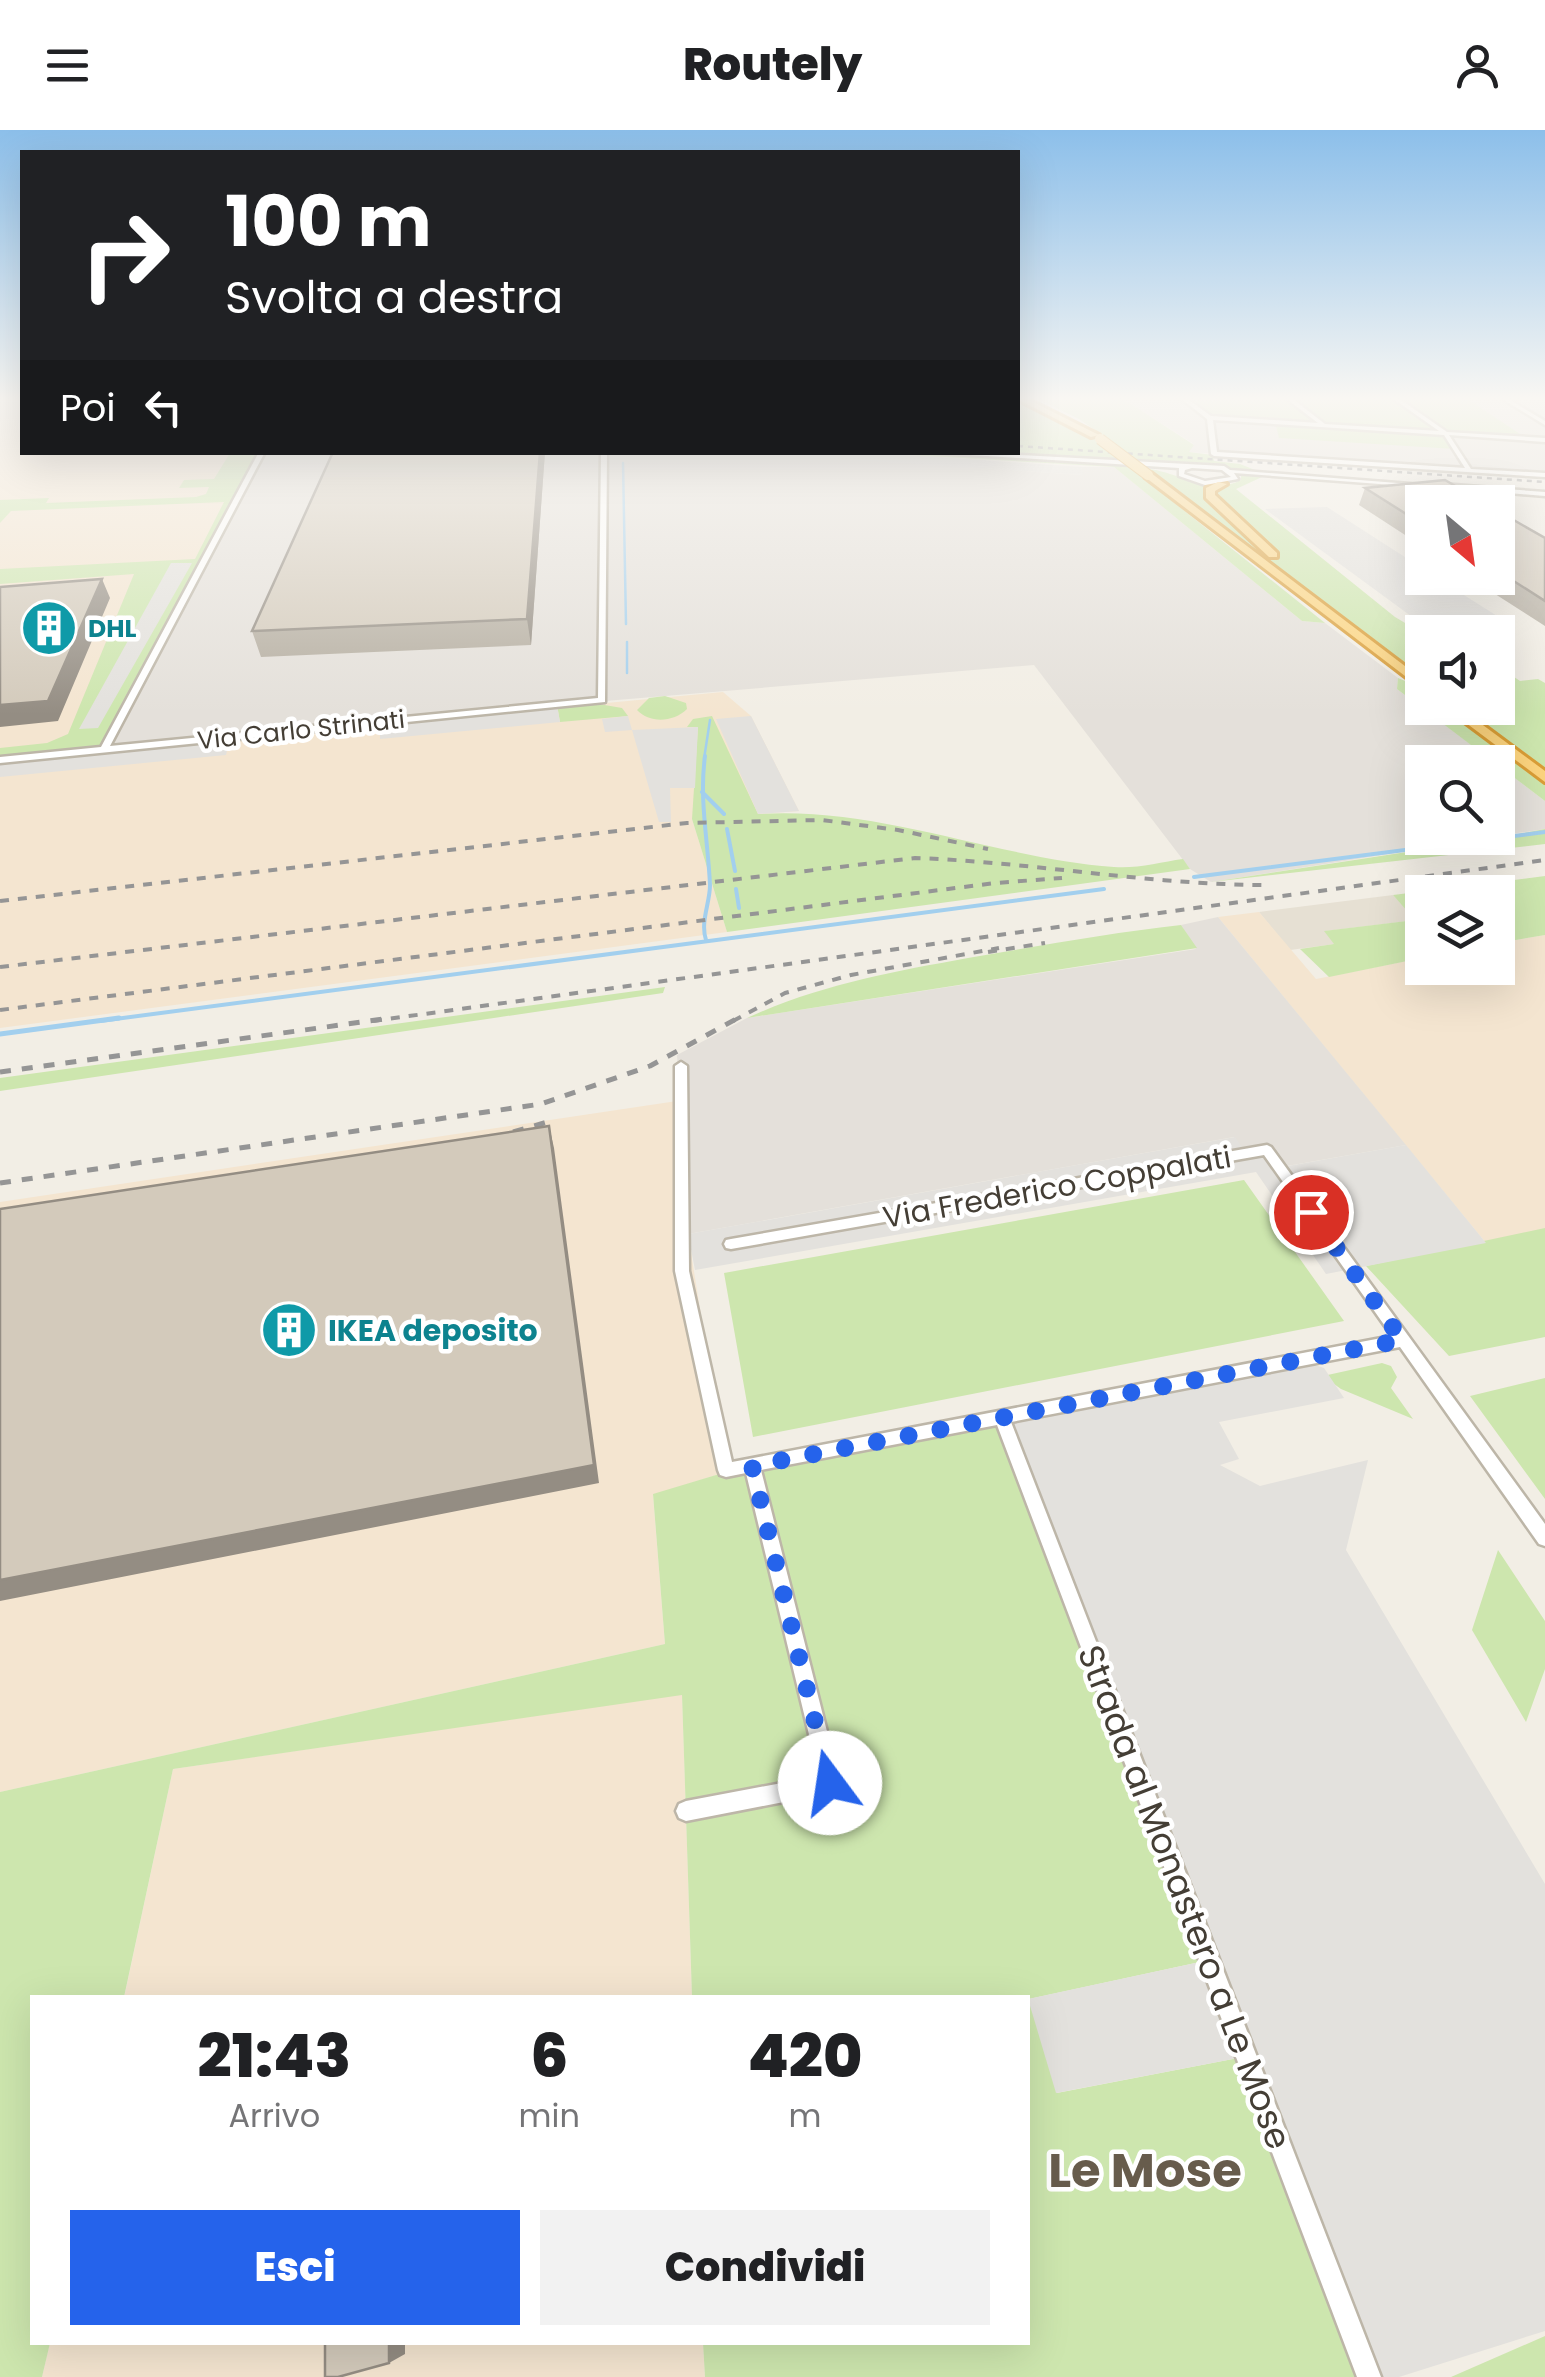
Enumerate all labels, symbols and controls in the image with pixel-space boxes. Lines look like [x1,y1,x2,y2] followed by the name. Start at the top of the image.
[683,33,862,96] text: Routely
[40,38,95,93] icon: menu
[1450,38,1505,93] icon: person
[225,172,432,271] text: 100 m
[60,190,190,320] icon: right
[225,266,563,329] text: Svolta a destra
[136,380,191,435] icon: left
[60,381,116,434] text: Poi
[1405,485,1515,595] north arrow
[1405,485,1515,985] map controls
[19,598,79,658] building icon: DHL
[88,611,136,646] place label: DHL
[1405,615,1515,725] button: sound
[196,702,406,758] street label: Via Carlo Strinati
[1405,745,1515,855] button: search
[1405,875,1515,985] button: layers
[880,1135,1234,1239] street label: Via Frederico Coppalati
[1269,1170,1354,1255] pin
[1284,1185,1339,1240] icon: arrive
[259,1300,319,1360] building icon: IKEA deposito
[328,1309,538,1352] place label: IKEA deposito
[1066,1638,1304,2156] street label: Strada al Monastero a Le Mose
[778,1731,882,1835] position arrow
[198,2014,351,2098] text: 21:43
[530,2014,568,2098] text: 6
[747,2014,862,2098] text: 420
[228,2093,320,2138] text: Arrivo
[519,2093,580,2138] text: min
[788,2093,821,2138] text: m
[1048,2137,1242,2204] district label: Le Mose
[70,2210,520,2325] button: Esci
[540,2210,990,2325] button: Condividi

